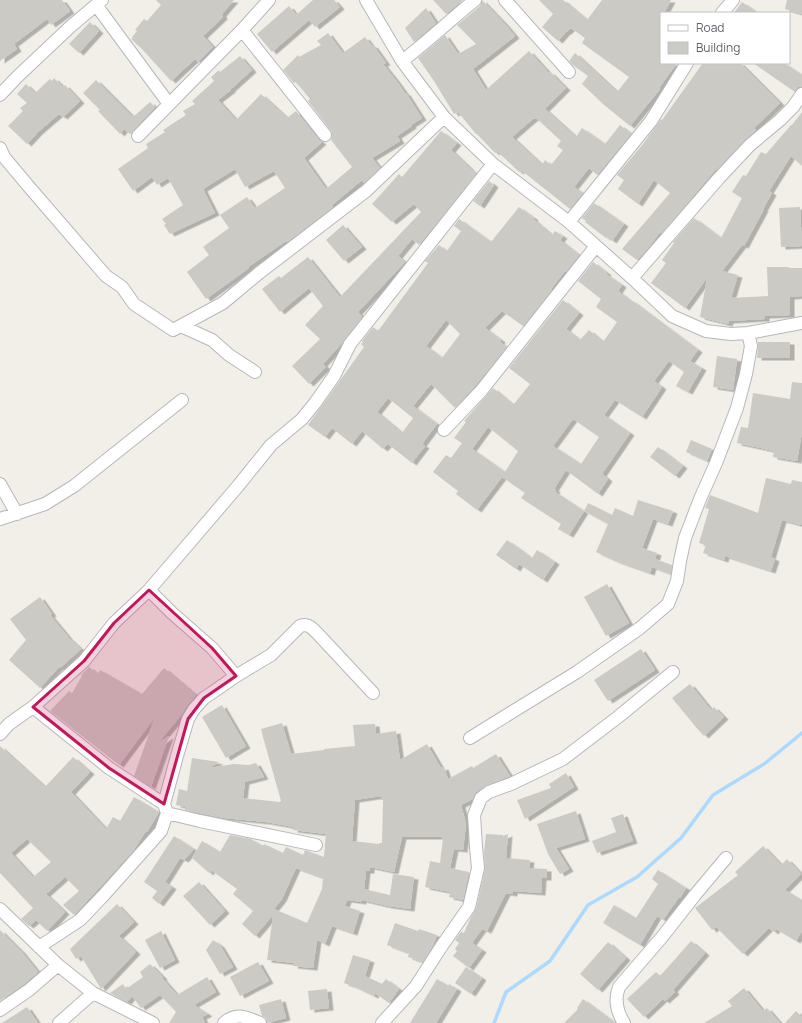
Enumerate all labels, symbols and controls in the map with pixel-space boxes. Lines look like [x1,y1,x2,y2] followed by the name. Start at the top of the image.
[660,12,790,64] legend
[696,19,724,36] text: Road
[696,39,740,56] text: Building

